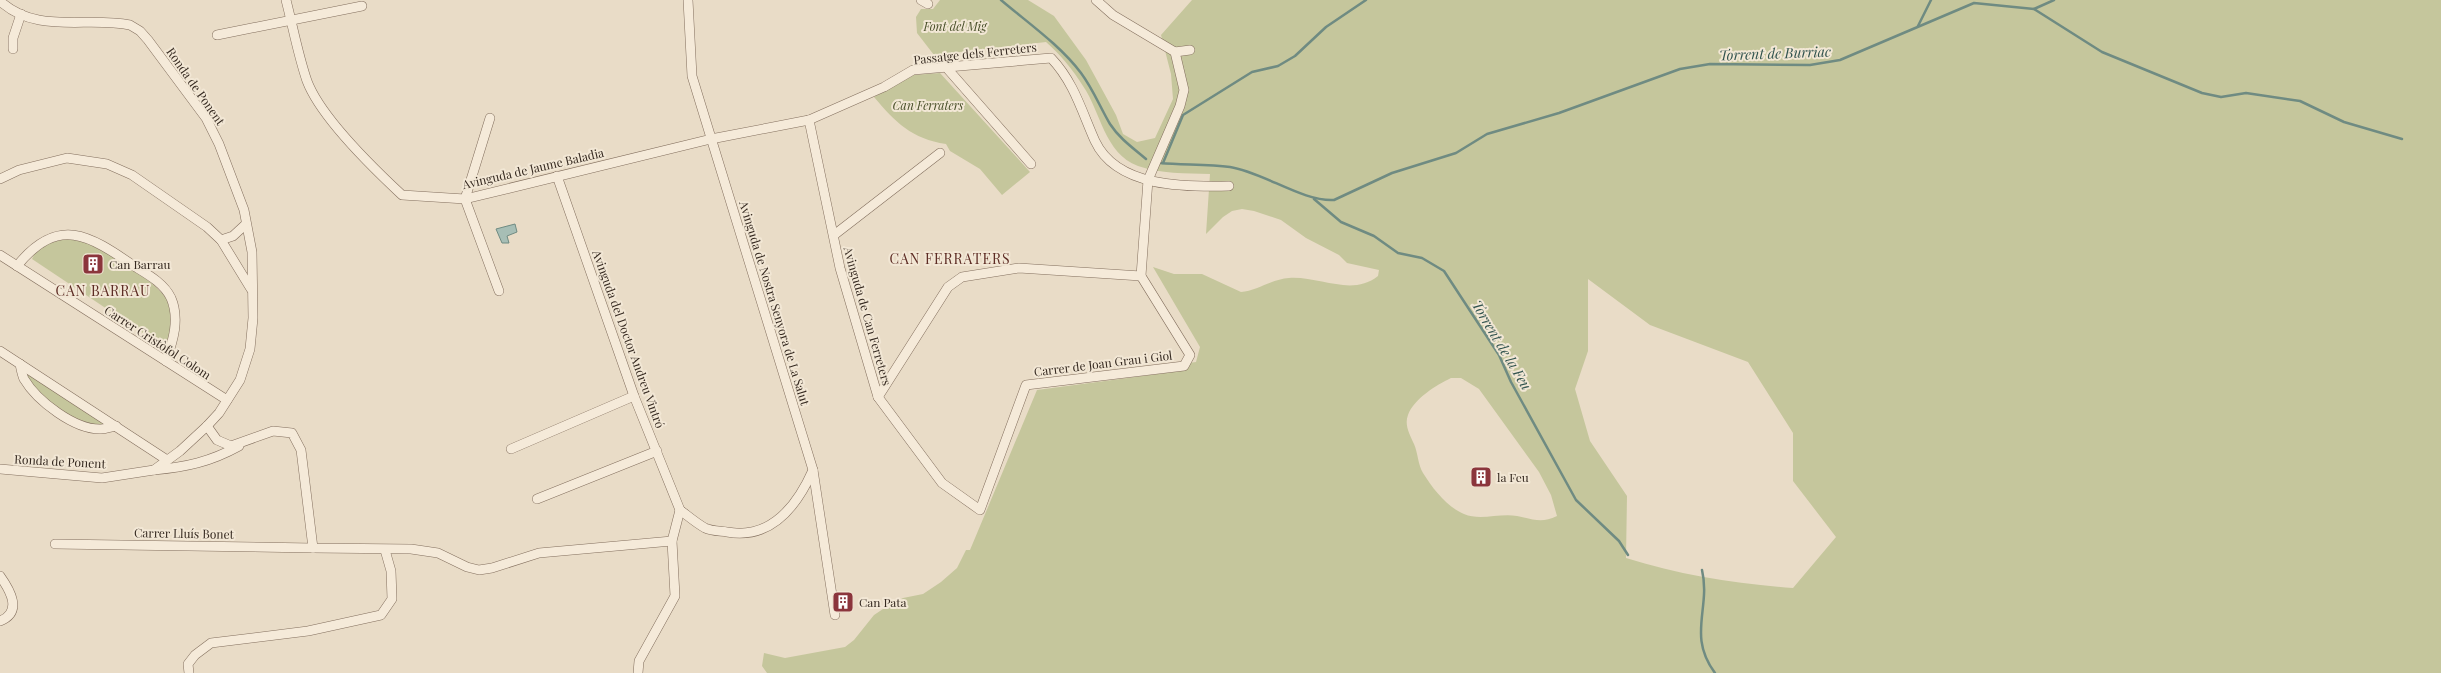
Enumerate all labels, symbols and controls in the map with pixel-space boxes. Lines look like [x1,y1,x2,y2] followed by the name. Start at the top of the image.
[922,18,988,34] park label: Font del Mig
[913,39,1037,67] street label: Passatge dels Ferreters
[1719,42,1831,64] water label: Torrent de Burriac
[163,44,229,129] street label: Ronda de Ponent
[893,97,964,113] park label: Can Ferraters
[460,144,605,192] street label: Avinguda de Jaume Baladia
[736,198,814,408] street label: Avinguda de Nostra Senyora de La Salut
[840,244,895,387] street label: Avinguda de Can Ferreters
[589,247,669,431] street label: Avinguda del Doctor Andreu Vintró
[889,249,1011,268] district label: CAN FERRATERS
[81,252,105,276] building icon: Can Barrau
[109,256,170,272] place label: Can Barrau
[55,281,151,300] district label: CAN BARRAU
[1468,297,1536,393] water label: Torrent de la Feu
[102,302,215,383] street label: Carrer Cristòfol Colom
[1033,347,1174,379] street label: Carrer de Joan Grau i Giol
[14,451,107,471] street label: Ronda de Ponent
[1469,465,1493,489] building icon: la Feu
[1497,469,1529,485] place label: la Feu
[134,524,235,542] street label: Carrer Lluís Bonet
[831,590,855,614] building icon: Can Pata
[859,594,907,610] place label: Can Pata

